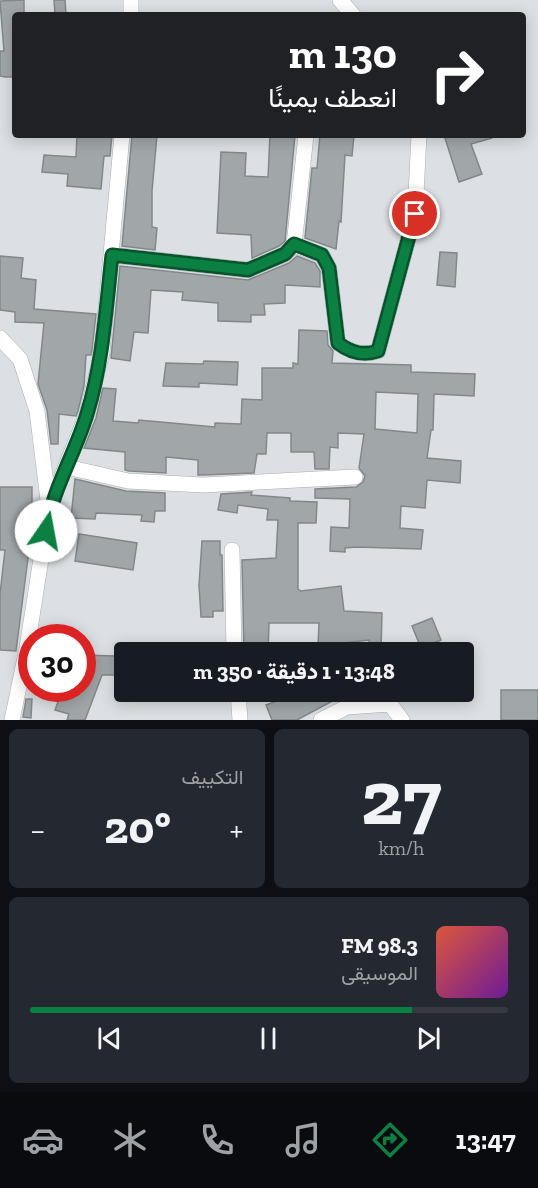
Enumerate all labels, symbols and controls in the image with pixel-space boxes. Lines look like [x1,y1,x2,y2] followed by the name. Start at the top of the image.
[289,28,397,79] text: 130 m
[418,36,496,114] icon: right
[268,82,397,114] text: انعطف يمينًا
[389,188,440,239] pin
[398,197,431,230] icon: arrive
[14,499,78,563] position arrow
[18,624,96,702] speed limit sign: 30
[193,658,395,685] text: 13:48 · 1 دقيقة · 350 m
[361,750,442,844] text: 27
[181,765,244,789] text: التكييف
[104,801,171,855] text: 20°
[30,810,45,849] text: −
[230,810,244,849] text: +
[378,836,424,860] text: km/h
[341,932,418,959] text: 98.3 FM
[341,961,418,985] text: الموسيقى
[93,1022,126,1055] icon: previous
[252,1022,285,1055] icon: pause
[412,1022,445,1055] icon: next
[22,1119,64,1161] icon: car
[109,1119,151,1161] icon: climate
[196,1119,238,1161] icon: phone
[282,1119,324,1161] icon: music
[369,1119,411,1161] icon: directions
[455,1124,516,1156] text: 13:47

